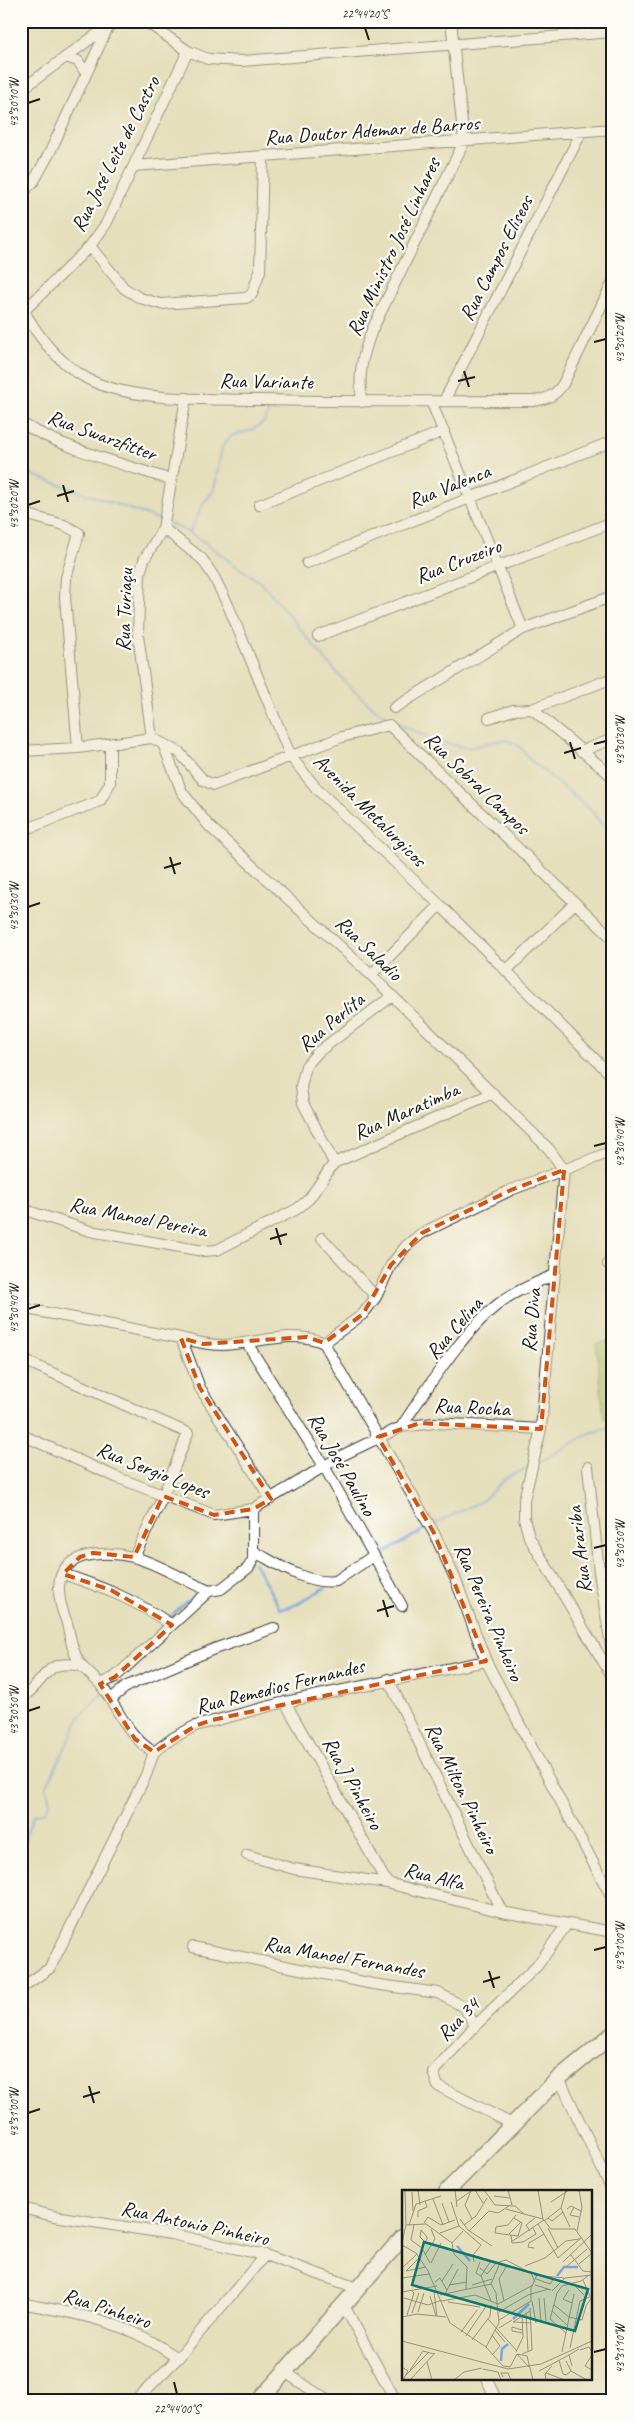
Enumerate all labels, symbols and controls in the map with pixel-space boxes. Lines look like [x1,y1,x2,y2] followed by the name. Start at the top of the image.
[342,6,390,22] text: 22°44'20"S
[65,71,166,236] street label: Rua José Leite de Castro
[6,76,22,127] text: 43°30'10"W
[264,109,482,150] street label: Rua Doutor Ademar de Barros
[340,152,446,340] street label: Rua Ministro José Linhares
[453,189,540,325] street label: Rua Campos Eliseos
[612,312,628,363] text: 43°30'20"W
[219,367,314,395] street label: Rua Variante
[44,403,161,467] street label: Rua Swarzfitter
[404,457,495,514] street label: Rua Valenca
[6,478,22,529] text: 43°30'20"W
[411,532,506,589] street label: Rua Cruzeiro
[110,567,138,652] street label: Rua Turiaçu
[612,714,628,765] text: 43°30'30"W
[419,726,536,841] street label: Rua Sobral Campos
[308,748,433,873] street label: Avenida Metalurgicos
[6,880,22,931] text: 43°30'30"W
[330,910,409,987] street label: Rua Saladio
[293,986,371,1057] street label: Rua Perlita
[349,1075,465,1146] street label: Rua Maratimba
[612,1116,628,1167] text: 43°30'40"W
[67,1191,211,1243] street label: Rua Manoel Pereira
[6,1282,22,1333] text: 43°30'40"W
[515,1285,547,1353] street label: Rua Diva
[420,1290,489,1365] street label: Rua Celina
[433,1392,512,1422] street label: Rua Rocha
[302,1408,383,1522] street label: Rua José Paulino
[93,1436,215,1505] street label: Rua Sergio Lopes
[561,1503,597,1595] street label: Rua Arariba
[612,1518,628,1569] text: 43°30'50"W
[448,1539,530,1686] street label: Rua Pereira Pinheiro
[193,1652,369,1720] street label: Rua Remedios Fernandes
[6,1684,22,1735] text: 43°30'50"W
[419,1719,506,1860] street label: Rua Milton Pinheiro
[317,1732,390,1835] street label: Rua J Pinheiro
[401,1856,469,1897] street label: Rua Alfa
[612,1920,628,1971] text: 43°31'00"W
[262,1930,428,1984] street label: Rua Manoel Fernandes
[431,1990,487,2046] street label: Rua 34
[6,2086,22,2137] text: 43°31'00"W
[402,2190,592,2380] inset map
[119,2195,273,2252] street label: Rua Antonio Pinheiro
[60,2282,156,2335] street label: Rua Pinheiro
[612,2322,628,2373] text: 43°31'10"W
[154,2401,202,2417] text: 22°44'00"S

